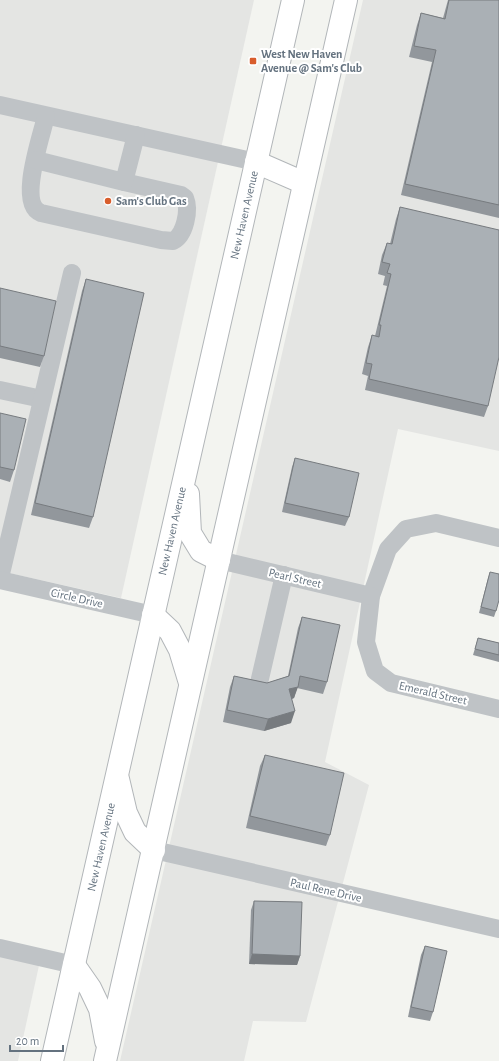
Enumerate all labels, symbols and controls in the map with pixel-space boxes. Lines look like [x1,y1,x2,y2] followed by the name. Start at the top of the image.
[261,48,362,74] place label: West New Haven Avenue @ Sam's Club
[248,56,258,66] marker: West New Haven Avenue @ Sam's Club
[228,170,260,260] street label: New Haven Avenue
[116,195,187,207] place label: Sam's Club Gas
[103,196,113,206] marker: Sam's Club Gas
[156,486,188,576] street label: New Haven Avenue
[267,566,323,590] street label: Pearl Street
[50,586,104,610] street label: Circle Drive
[398,679,468,707] street label: Emerald Street
[85,802,117,892] street label: New Haven Avenue
[289,876,363,904] street label: Paul Rene Drive
[10,1027,63,1053] scale bar
[16,1035,39,1047] text: 20 m

